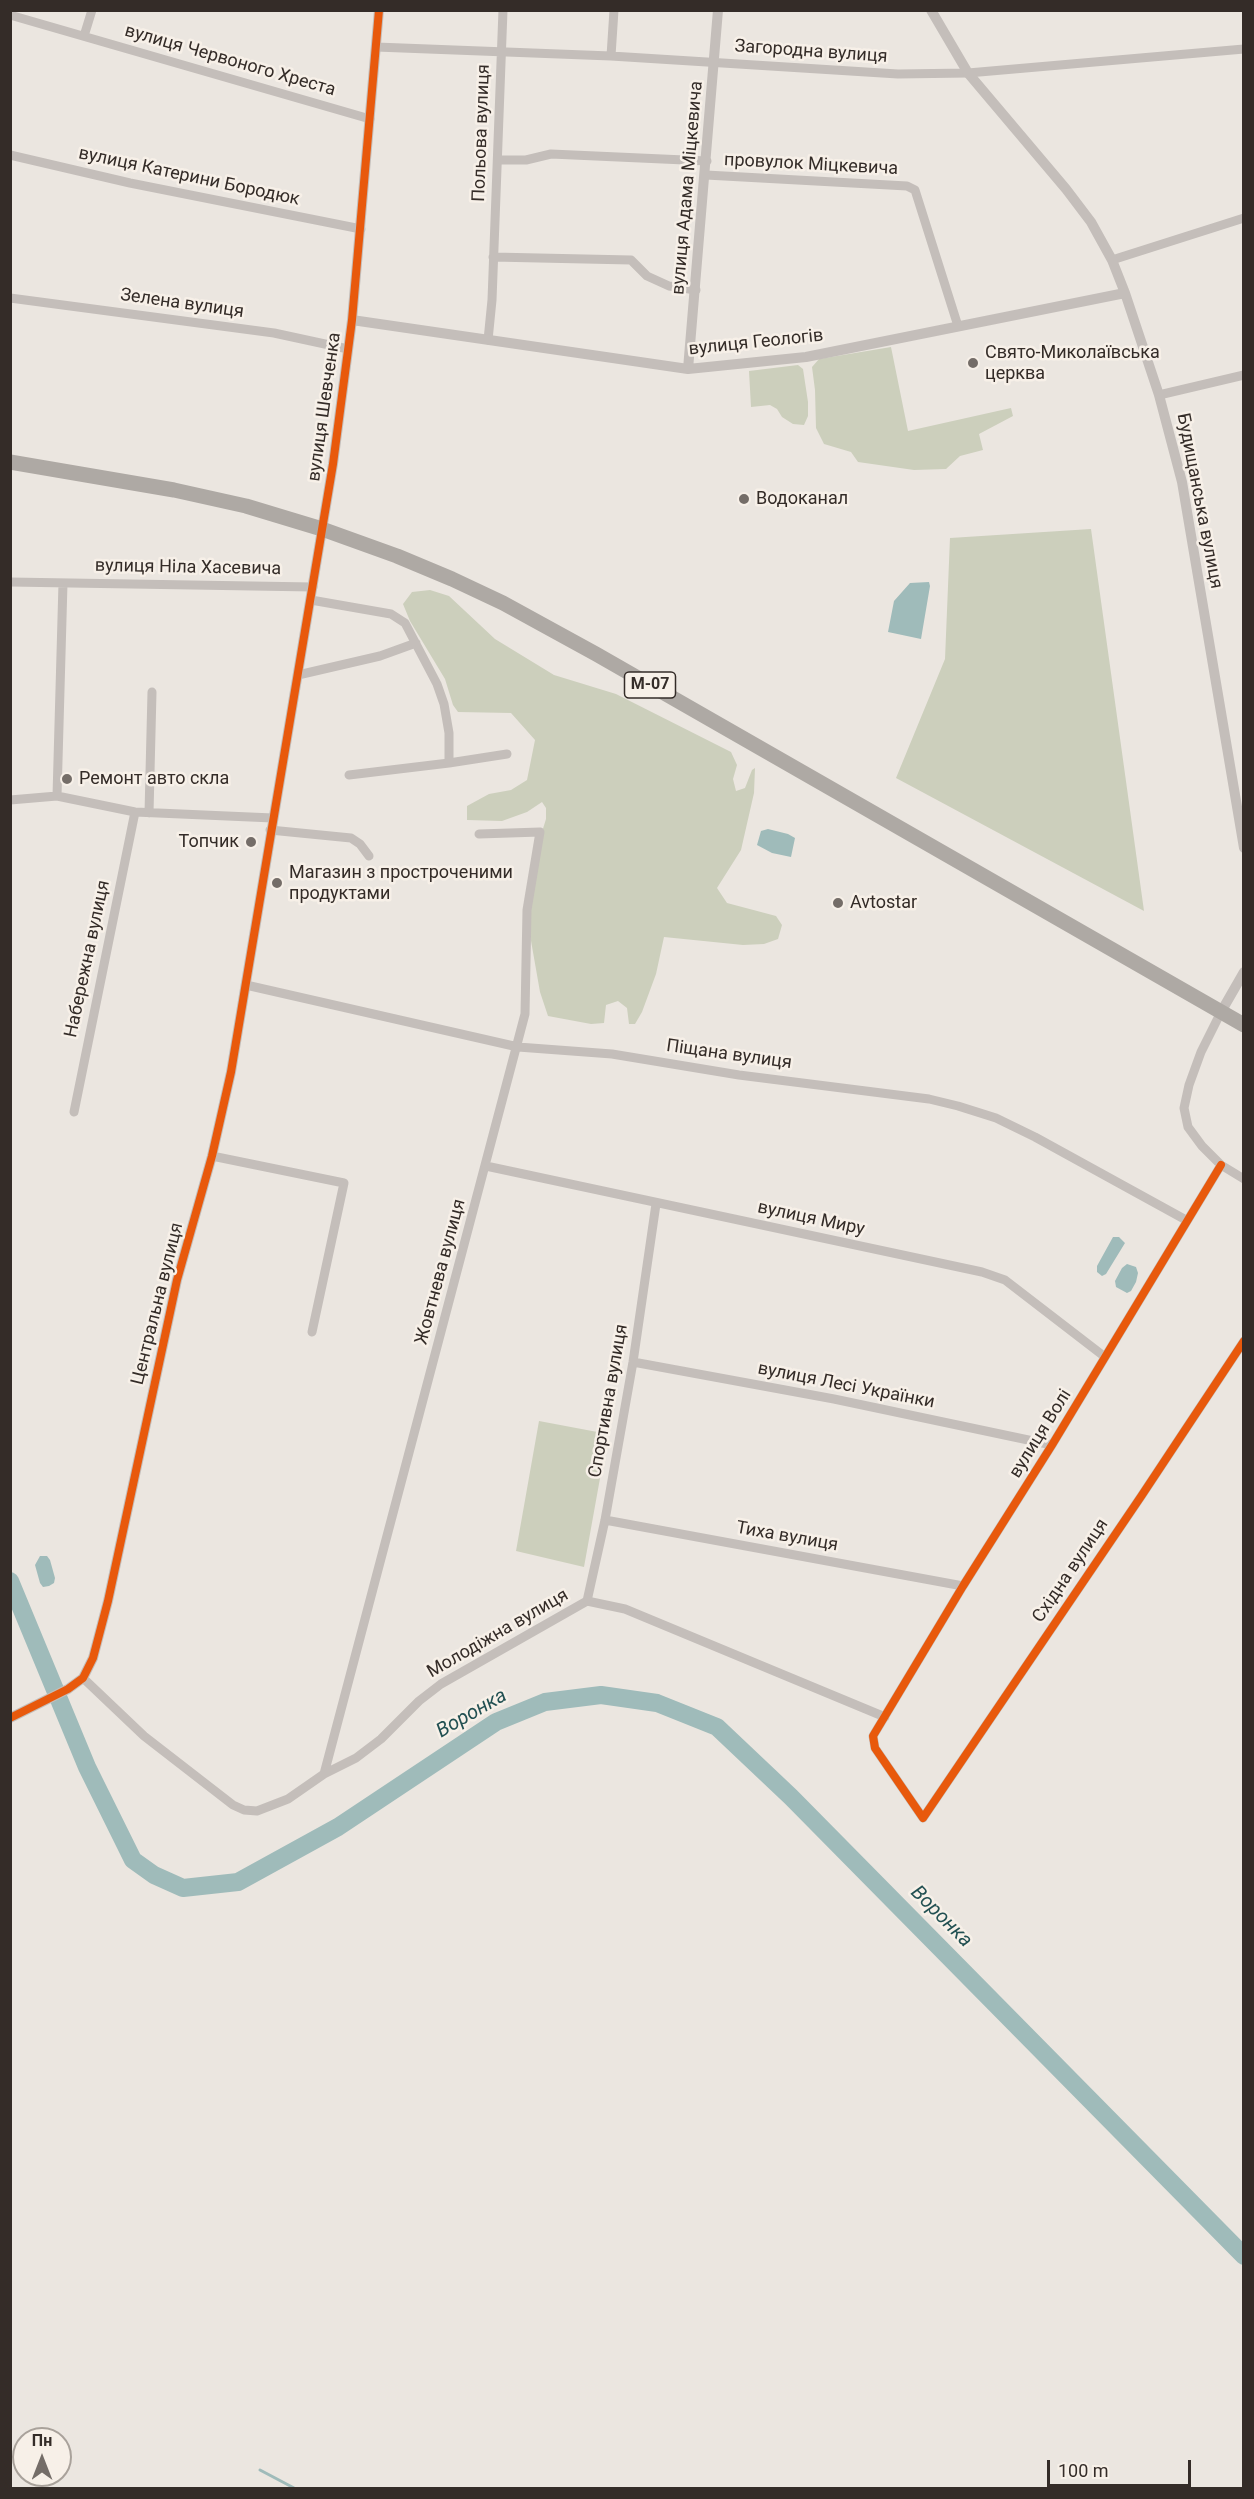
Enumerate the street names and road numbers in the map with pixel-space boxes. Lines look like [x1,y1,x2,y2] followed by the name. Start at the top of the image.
[122,21,338,101] street label: вулиця Червоного Хреста
[734,36,888,68] street label: Загородна вулиця
[469,64,495,202] street label: Польова вулиця
[668,80,708,296] street label: вулиця Адама Міцкевича
[77,143,301,211] street label: вулиця Катерини Бородюк
[723,150,899,180] street label: провулок Міцкевича
[119,285,245,323] street label: Зелена вулиця
[688,325,824,361] street label: вулиця Геологів
[304,331,346,483] street label: вулиця Шевченка
[1171,411,1227,591] street label: Будищанська вулиця
[95,556,281,580] street label: вулиця Ніла Хасевича
[624,672,676,698] road number: М-07
[61,878,115,1040] street label: Набережна вулиця
[665,1036,793,1074] street label: Піщана вулиця
[411,1197,471,1347] street label: Жовтнева вулиця
[755,1197,867,1241] street label: вулиця Миру
[127,1221,189,1387] street label: Центральна вулиця
[585,1323,633,1479] street label: Спортивна вулиця
[756,1358,936,1414] street label: вулиця Лесі Українки
[1005,1386,1077,1482] street label: вулиця Волі
[1028,1515,1114,1627] street label: Східна вулиця
[734,1517,840,1557] street label: Тиха вулиця
[424,1585,572,1683] street label: Молодіжна вулиця

